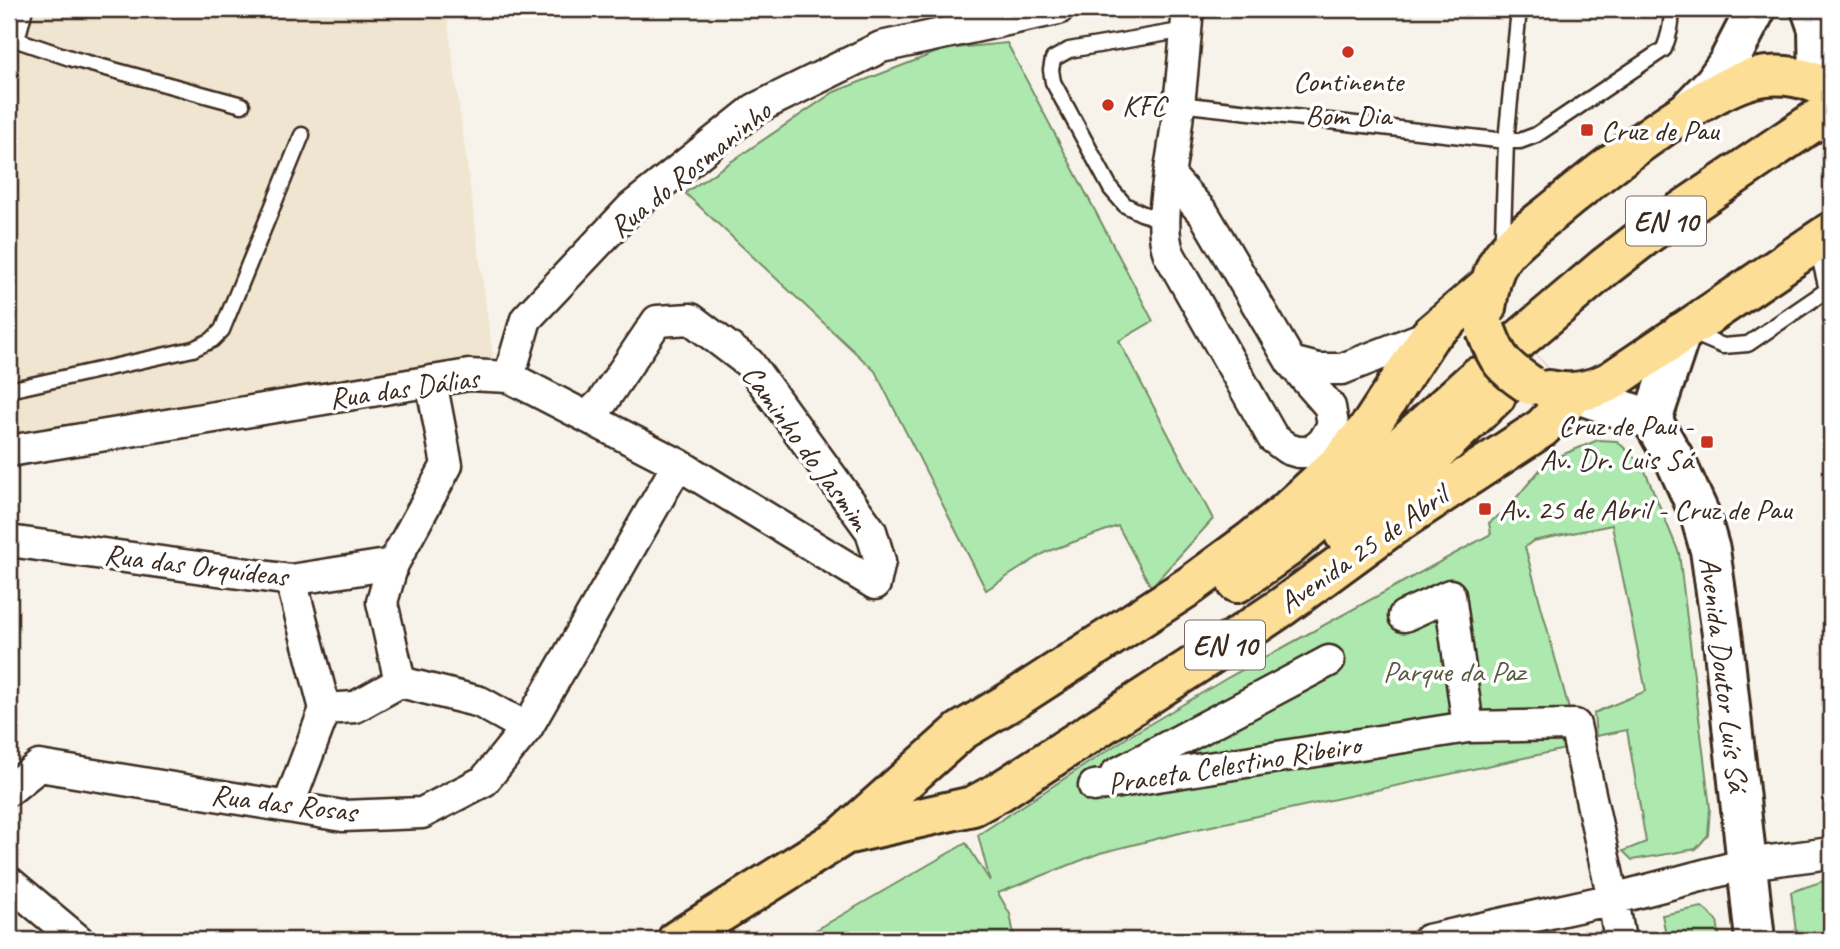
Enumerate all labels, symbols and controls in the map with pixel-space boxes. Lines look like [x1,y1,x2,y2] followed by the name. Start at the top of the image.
[1340,44,1356,60] marker: Continente Bom Dia
[1293,62,1405,134] place label: Continente Bom Dia
[1122,86,1169,124] place label: KFC
[601,91,780,246] street label: Rua do Rosmaninho
[1100,97,1116,113] marker: KFC
[1601,111,1721,149] place label: Cruz de Pau
[1579,122,1595,138] marker: Cruz de Pau
[1626,196,1706,246] road number: EN 10
[733,357,880,539] street label: Caminho do Jasmim
[327,358,484,417] street label: Rua das Dálias
[1540,406,1696,478] place label: Cruz de Pau - Av. Dr. Luis Sá
[1699,434,1715,450] marker: Cruz de Pau - Av. Dr. Luis Sá
[1271,474,1459,621] street label: Avenida 25 de Abril
[1499,490,1794,528] place label: Av. 25 de Abril - Cruz de Pau
[1477,501,1493,517] marker: Av. 25 de Abril - Cruz de Pau
[102,535,293,595] street label: Rua das Orquídeas
[1691,554,1758,797] street label: Avenida Doutor Luís Sá
[1185,620,1265,670] road number: EN 10
[1383,652,1529,690] park label: Parque da Paz
[1105,725,1366,803] street label: Praceta Celestino Ribeiro
[209,775,362,831] street label: Rua das Rosas

